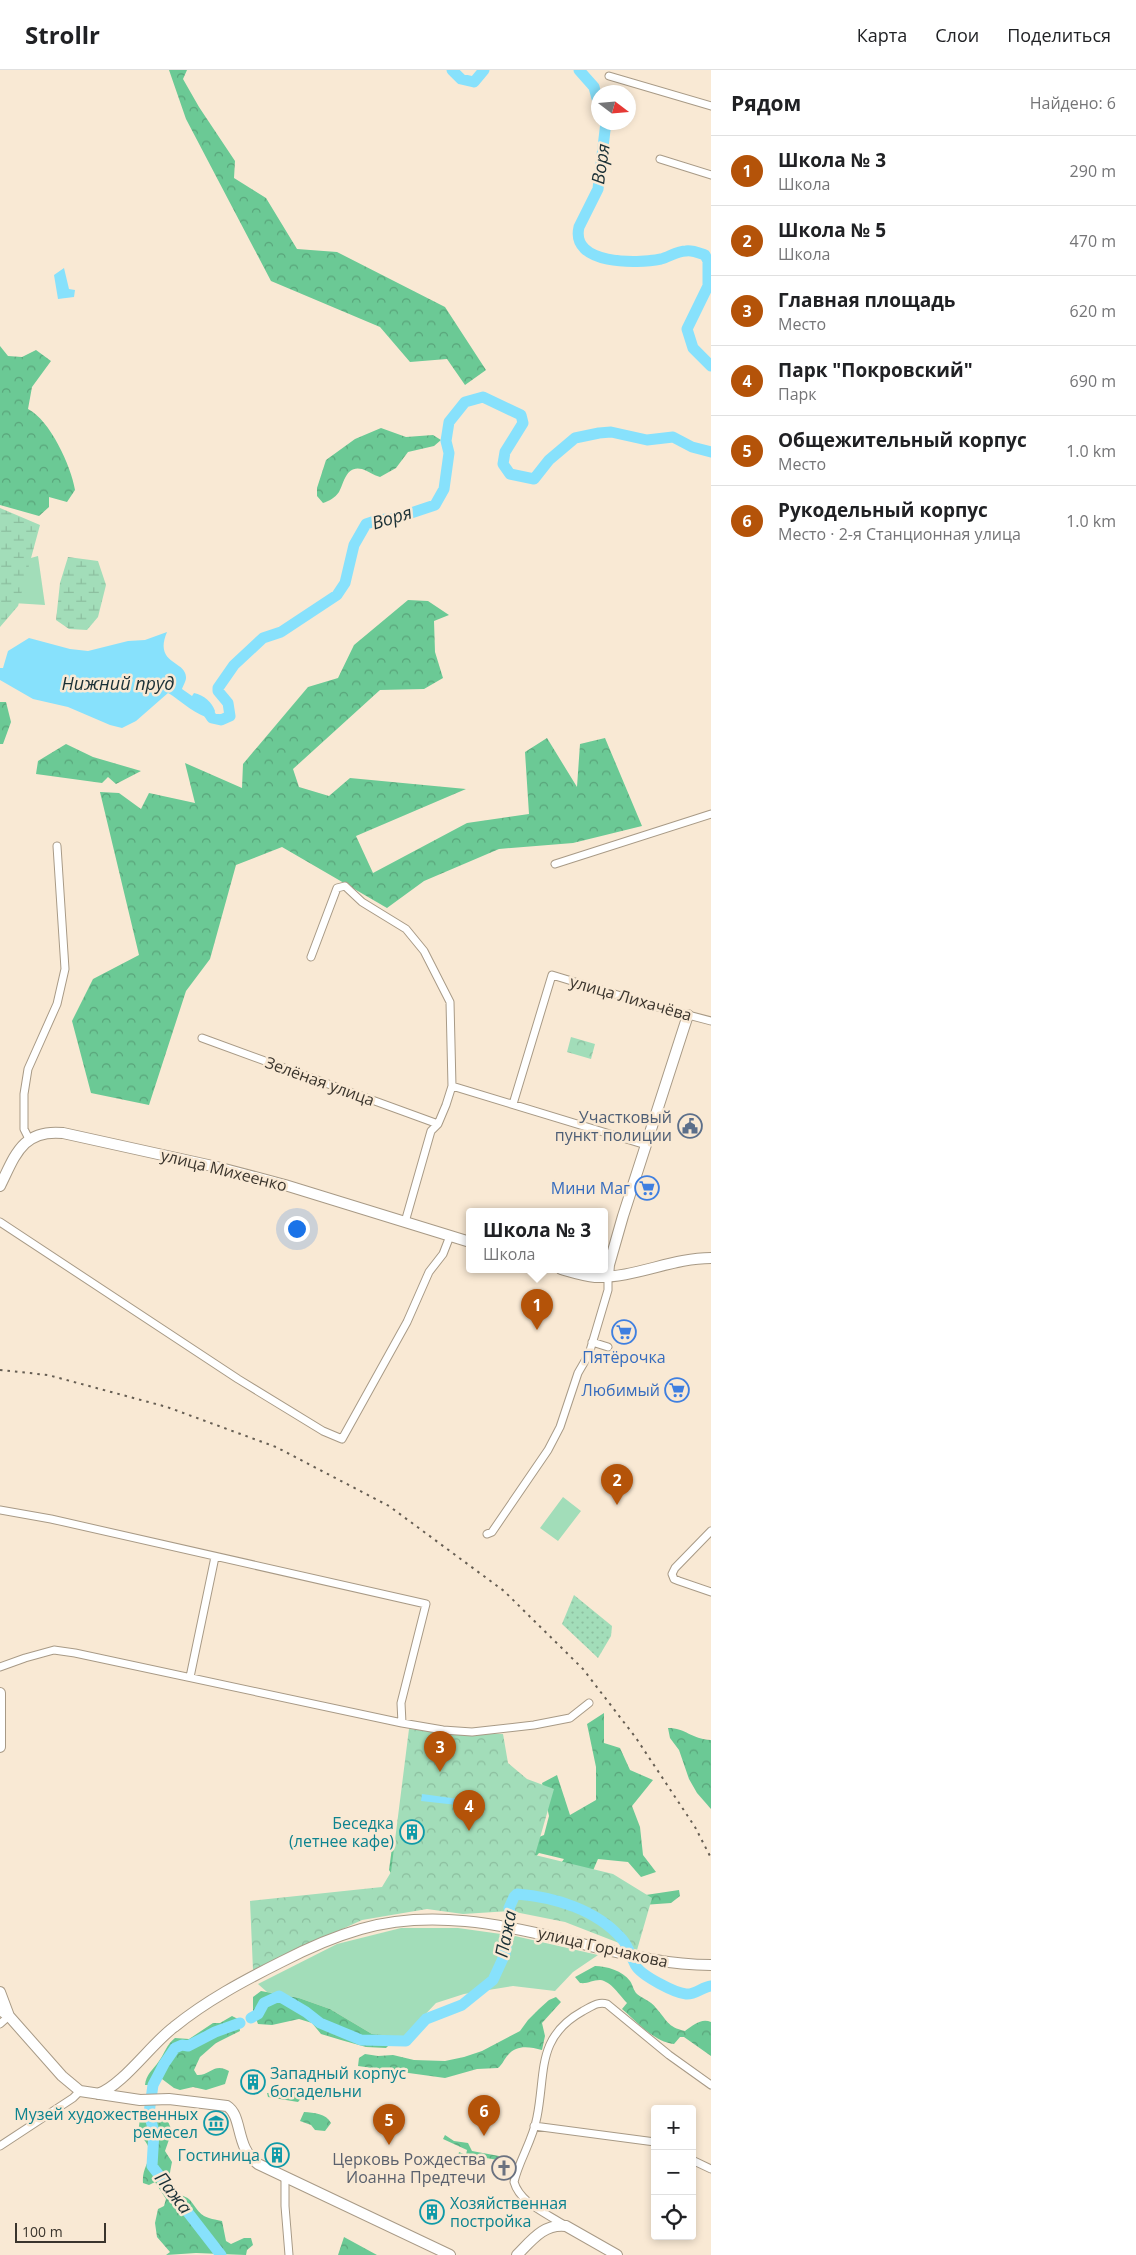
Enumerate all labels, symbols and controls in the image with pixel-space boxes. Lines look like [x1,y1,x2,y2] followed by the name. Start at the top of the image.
[25,18,100,51] text: Strollr
[857,23,907,47] text: Карта
[935,23,979,47] text: Слои
[1007,23,1111,47] text: Поделиться
[591,85,636,130] north arrow
[731,89,801,117] text: Рядом
[1030,92,1116,114] text: Найдено: 6
[585,142,615,186] water label: Воря
[778,147,886,173] text: Школа № 3
[742,160,752,182] text: 1
[1070,160,1116,182] text: 290 m
[778,173,830,195] text: Школа
[778,217,886,243] text: Школа № 5
[742,230,752,252] text: 2
[1070,230,1116,252] text: 470 m
[778,243,830,265] text: Школа
[778,287,955,313] text: Главная площадь
[742,300,752,322] text: 3
[1070,300,1116,322] text: 620 m
[778,313,826,335] text: Место
[778,357,973,383] text: Парк "Покровский"
[742,370,752,392] text: 4
[1070,370,1116,392] text: 690 m
[778,383,817,405] text: Парк
[778,427,1027,453] text: Общежительный корпус
[742,440,752,462] text: 5
[1066,440,1116,462] text: 1.0 km
[778,453,826,475] text: Место
[778,497,988,523] text: Рукодельный корпус
[369,500,415,534] water label: Воря
[742,510,752,532] text: 6
[1066,510,1116,532] text: 1.0 km
[778,523,1021,545] text: Место · 2-я Станционная улица
[62,671,174,695] water label: Нижний пруд
[567,970,695,1026] street label: улица Лихачёва
[262,1051,378,1111] street label: Зелёная улица
[555,1106,672,1146] place label: Участковый пункт полиции
[677,1113,703,1139] public building icon: Участковый пункт полиции
[159,1144,289,1196] street label: улица Михеенко
[634,1175,660,1201] supermarket icon: Мини Маг
[551,1177,630,1199] place label: Мини Маг
[466,1208,608,1273] popup
[284,1216,310,1242] your location
[483,1217,591,1243] text: Школа № 3
[483,1243,535,1265] text: Школа
[521,1289,553,1330] pin: 1
[611,1319,637,1345] supermarket icon: Пятёрочка
[582,1346,666,1368] place label: Пятёрочка
[664,1377,690,1403] supermarket icon: Любимый
[582,1379,660,1401] place label: Любимый
[601,1464,633,1505] pin: 2
[424,1731,456,1772] pin: 3
[453,1790,485,1831] pin: 4
[289,1812,394,1852] place label: Беседка (летнее кафе)
[399,1819,425,1845] building icon: Беседка (летнее кафе)
[489,1908,521,1959] water label: Пажа
[536,1921,670,1973] street label: улица Горчакова
[270,2062,407,2102] place label: Западный корпус богадельни
[240,2069,266,2095] building icon: Западный корпус богадельни
[468,2095,500,2136] pin: 6
[14,2103,199,2143] place label: Музей художественных ремесел
[373,2104,405,2145] pin: 5
[651,2105,696,2240] map controls
[651,2105,696,2150] button: +
[203,2110,229,2136] museum icon: Музей художественных ремесел
[264,2142,290,2168] building icon: Гостиница
[177,2144,260,2166] place label: Гостиница
[332,2148,486,2188] place label: Церковь Рождества Иоанна Предтечи
[651,2150,696,2195] button: −
[491,2155,517,2181] church icon: Церковь Рождества Иоанна Предтечи
[150,2166,198,2218] water label: Пажа
[450,2192,567,2232] place label: Хозяйственная постройка
[651,2195,696,2240] button: locate
[419,2199,445,2225] building icon: Хозяйственная постройка
[15,2220,106,2243] scale bar
[22,2222,63,2241] text: 100 m

